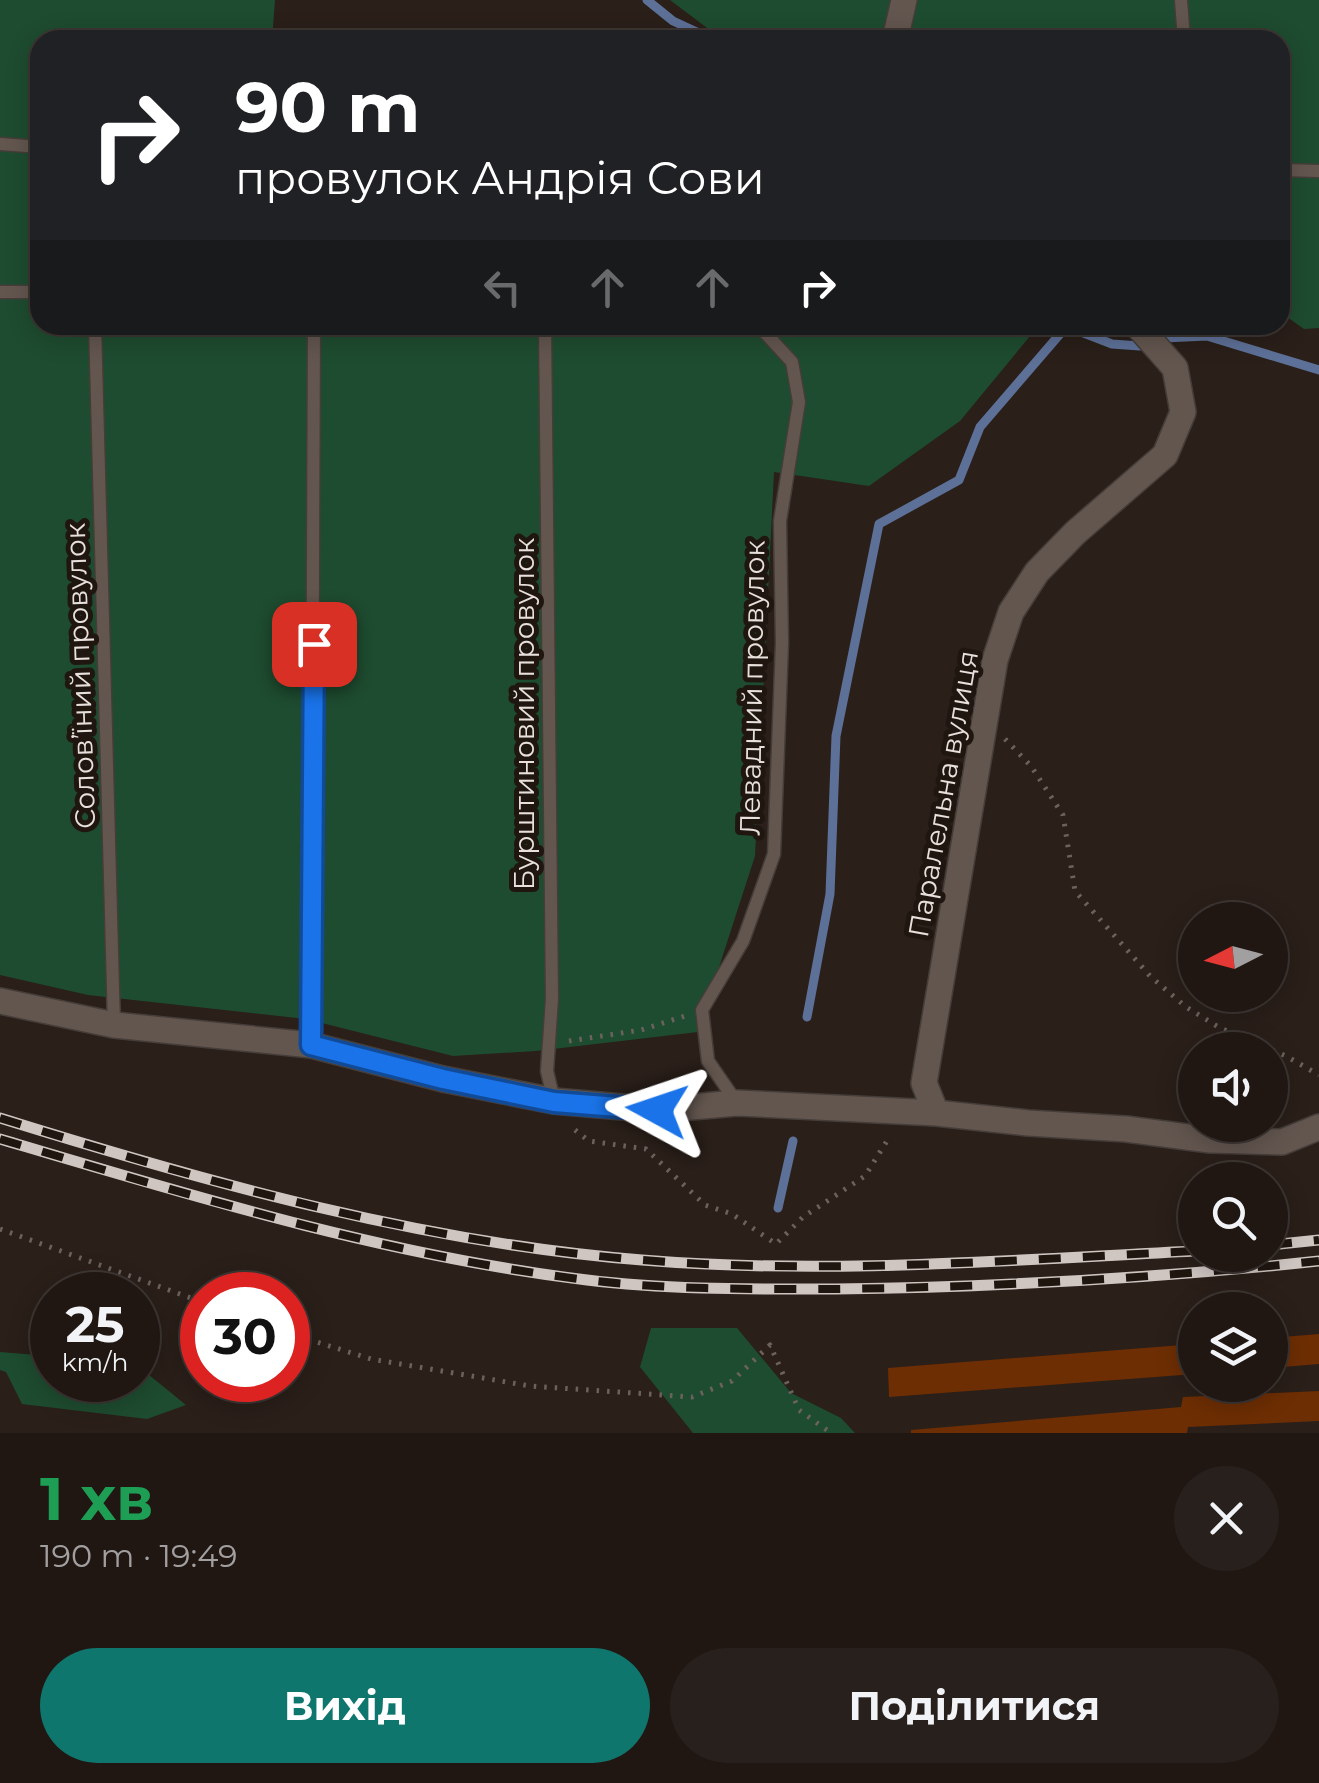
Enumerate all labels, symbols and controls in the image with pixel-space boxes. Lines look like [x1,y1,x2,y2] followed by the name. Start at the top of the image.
[235,64,420,150] text: 90 m
[70,70,200,200] icon: right
[235,150,765,205] text: провулок Андрія Сови
[475,260,530,315] icon: left
[580,260,635,315] icon: ahead
[685,260,740,315] icon: ahead
[790,260,845,315] icon: right
[58,522,102,830] street label: Соловʼїний провулок
[507,538,541,890] street label: Бурштиновий провулок
[732,540,772,836] street label: Левадний провулок
[272,602,357,687] pin
[287,617,342,672] icon: arrive
[901,648,985,940] street label: Паралельна вулиця
[1178,902,1288,1012] north arrow
[1178,902,1288,1402] map controls
[1178,1032,1288,1142] button: sound
[605,1058,709,1162] position arrow
[1178,1162,1288,1272] button: search
[180,1272,310,1402] speed limit sign: 30
[1178,1292,1288,1402] button: layers
[65,1294,125,1355] text: 25
[62,1347,128,1377] text: km/h
[40,1462,153,1535] text: 1 хв
[1174,1466,1279,1571] button: close
[40,1536,238,1575] text: 190 m · 19:49
[40,1648,650,1763] button: Вихід
[670,1648,1279,1763] button: Поділитися

